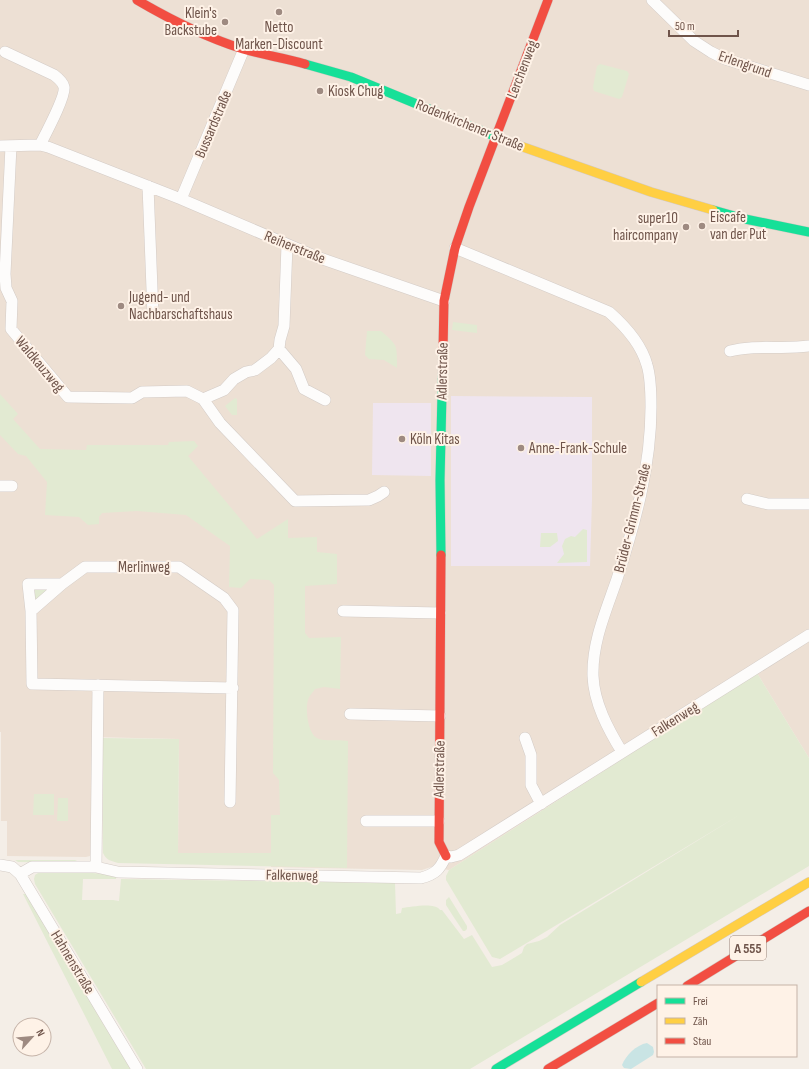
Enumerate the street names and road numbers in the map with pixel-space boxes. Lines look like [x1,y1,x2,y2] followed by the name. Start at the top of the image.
[503,37,542,101] street label: Lerchenweg
[716,47,774,82] street label: Erlengrund
[191,87,236,161] street label: Bussardstraße
[413,95,527,156] street label: Rodenkirchener Straße
[261,227,328,268] street label: Reiherstraße
[11,332,69,396] street label: Waldkauzweg
[432,342,453,401] street label: Adlerstraße
[610,462,655,575] street label: Brüder-Grimm-Straße
[118,558,170,577] street label: Merlinweg
[648,698,702,741] street label: Falkenweg
[429,740,450,799] street label: Adlerstraße
[266,866,318,885] street label: Falkenweg
[46,927,99,998] street label: Hahnenstraße
[730,936,766,960] road number: A 555

